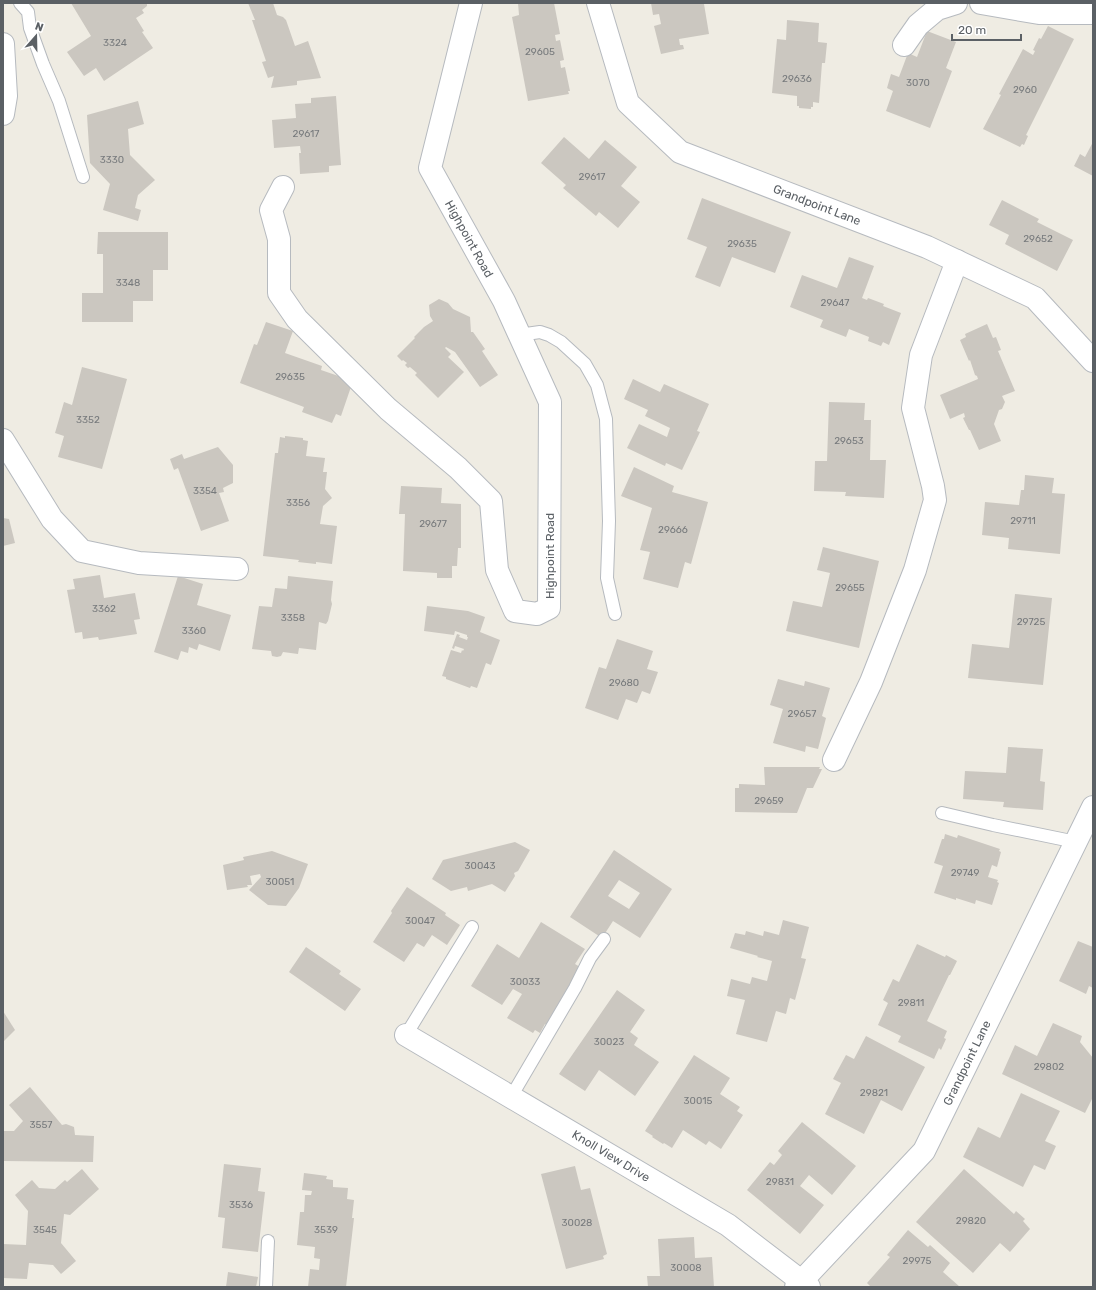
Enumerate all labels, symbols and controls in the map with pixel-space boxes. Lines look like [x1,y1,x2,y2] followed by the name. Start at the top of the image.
[16,16,56,56] north arrow
[952,16,1021,42] scale bar
[33,20,45,35] text: N
[958,23,986,37] text: 20 m
[103,37,127,49] house number: 3324
[525,46,555,58] house number: 29605
[782,73,812,85] house number: 29636
[906,77,930,89] house number: 3070
[1013,84,1037,96] house number: 2960
[293,128,319,140] house number: 29617
[100,154,124,166] house number: 3330
[579,171,605,183] house number: 29617
[771,182,863,228] street label: Grandpoint Lane
[442,198,496,280] street label: Highpoint Road
[1023,233,1053,245] house number: 29652
[727,238,757,250] house number: 29635
[116,277,140,289] house number: 3348
[821,297,849,309] house number: 29647
[275,371,305,383] house number: 29635
[76,414,100,426] house number: 3352
[834,435,864,447] house number: 29653
[193,485,217,497] house number: 3354
[286,497,310,509] house number: 3356
[543,513,557,599] street label: Highpoint Road
[1010,515,1036,527] house number: 29711
[419,518,447,530] house number: 29677
[658,524,688,536] house number: 29666
[835,582,865,594] house number: 29655
[92,603,116,615] house number: 3362
[281,612,305,624] house number: 3358
[1017,616,1045,628] house number: 29725
[182,625,206,637] house number: 3360
[609,677,639,689] house number: 29680
[788,708,816,720] house number: 29657
[754,795,784,807] house number: 29659
[465,860,495,872] house number: 30043
[951,867,979,879] house number: 29749
[266,876,294,888] house number: 30051
[405,915,435,927] house number: 30047
[510,976,540,988] house number: 30033
[898,997,924,1009] house number: 29811
[940,1018,994,1108] street label: Grandpoint Lane
[594,1036,624,1048] house number: 30023
[1034,1061,1064,1073] house number: 29802
[860,1087,888,1099] house number: 29821
[684,1095,713,1107] house number: 30015
[29,1119,53,1131] house number: 3557
[570,1127,653,1185] street label: Knoll View Drive
[766,1176,794,1188] house number: 29831
[229,1199,253,1211] house number: 3536
[956,1215,986,1227] house number: 29820
[562,1217,592,1229] house number: 30028
[33,1224,57,1236] house number: 3545
[314,1224,338,1236] house number: 3539
[903,1255,931,1267] house number: 29975
[670,1262,702,1274] house number: 30008

